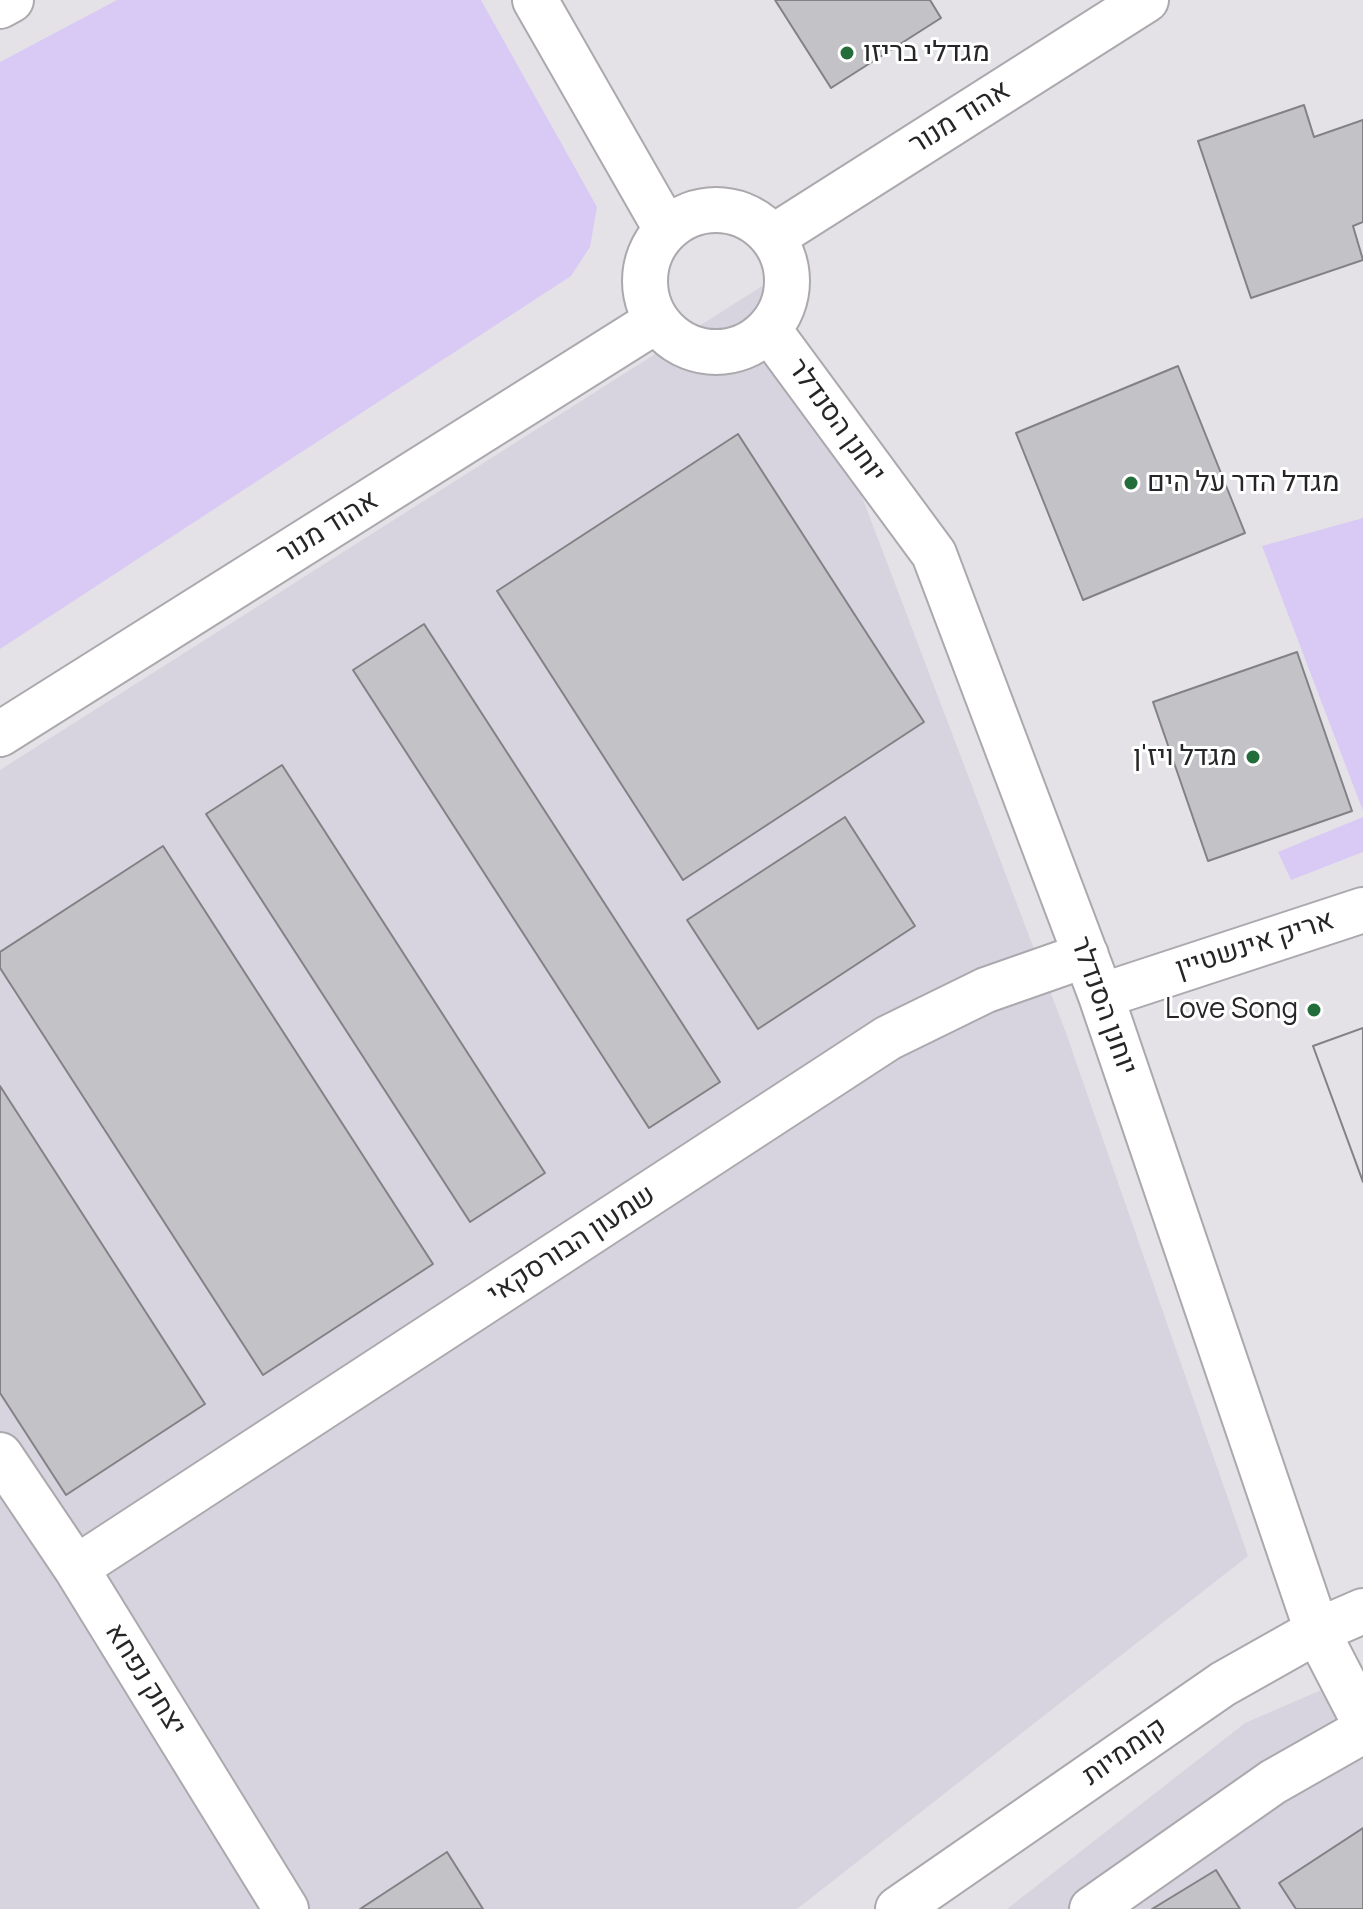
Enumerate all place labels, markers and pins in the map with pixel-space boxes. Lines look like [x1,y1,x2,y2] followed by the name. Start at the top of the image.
[863,36,990,70] place label: מגדלי בריזו
[838,44,856,62] marker: מגדלי בריזו
[1147,466,1339,500] place label: מגדל הדר על הים
[1122,474,1140,492] marker: מגדל הדר על הים
[1133,740,1237,774] place label: מגדל ויז'ן
[1244,748,1262,766] marker: מגדל ויז'ן
[1165,993,1298,1027] place label: Love Song
[1305,1001,1323,1019] marker: Love Song

